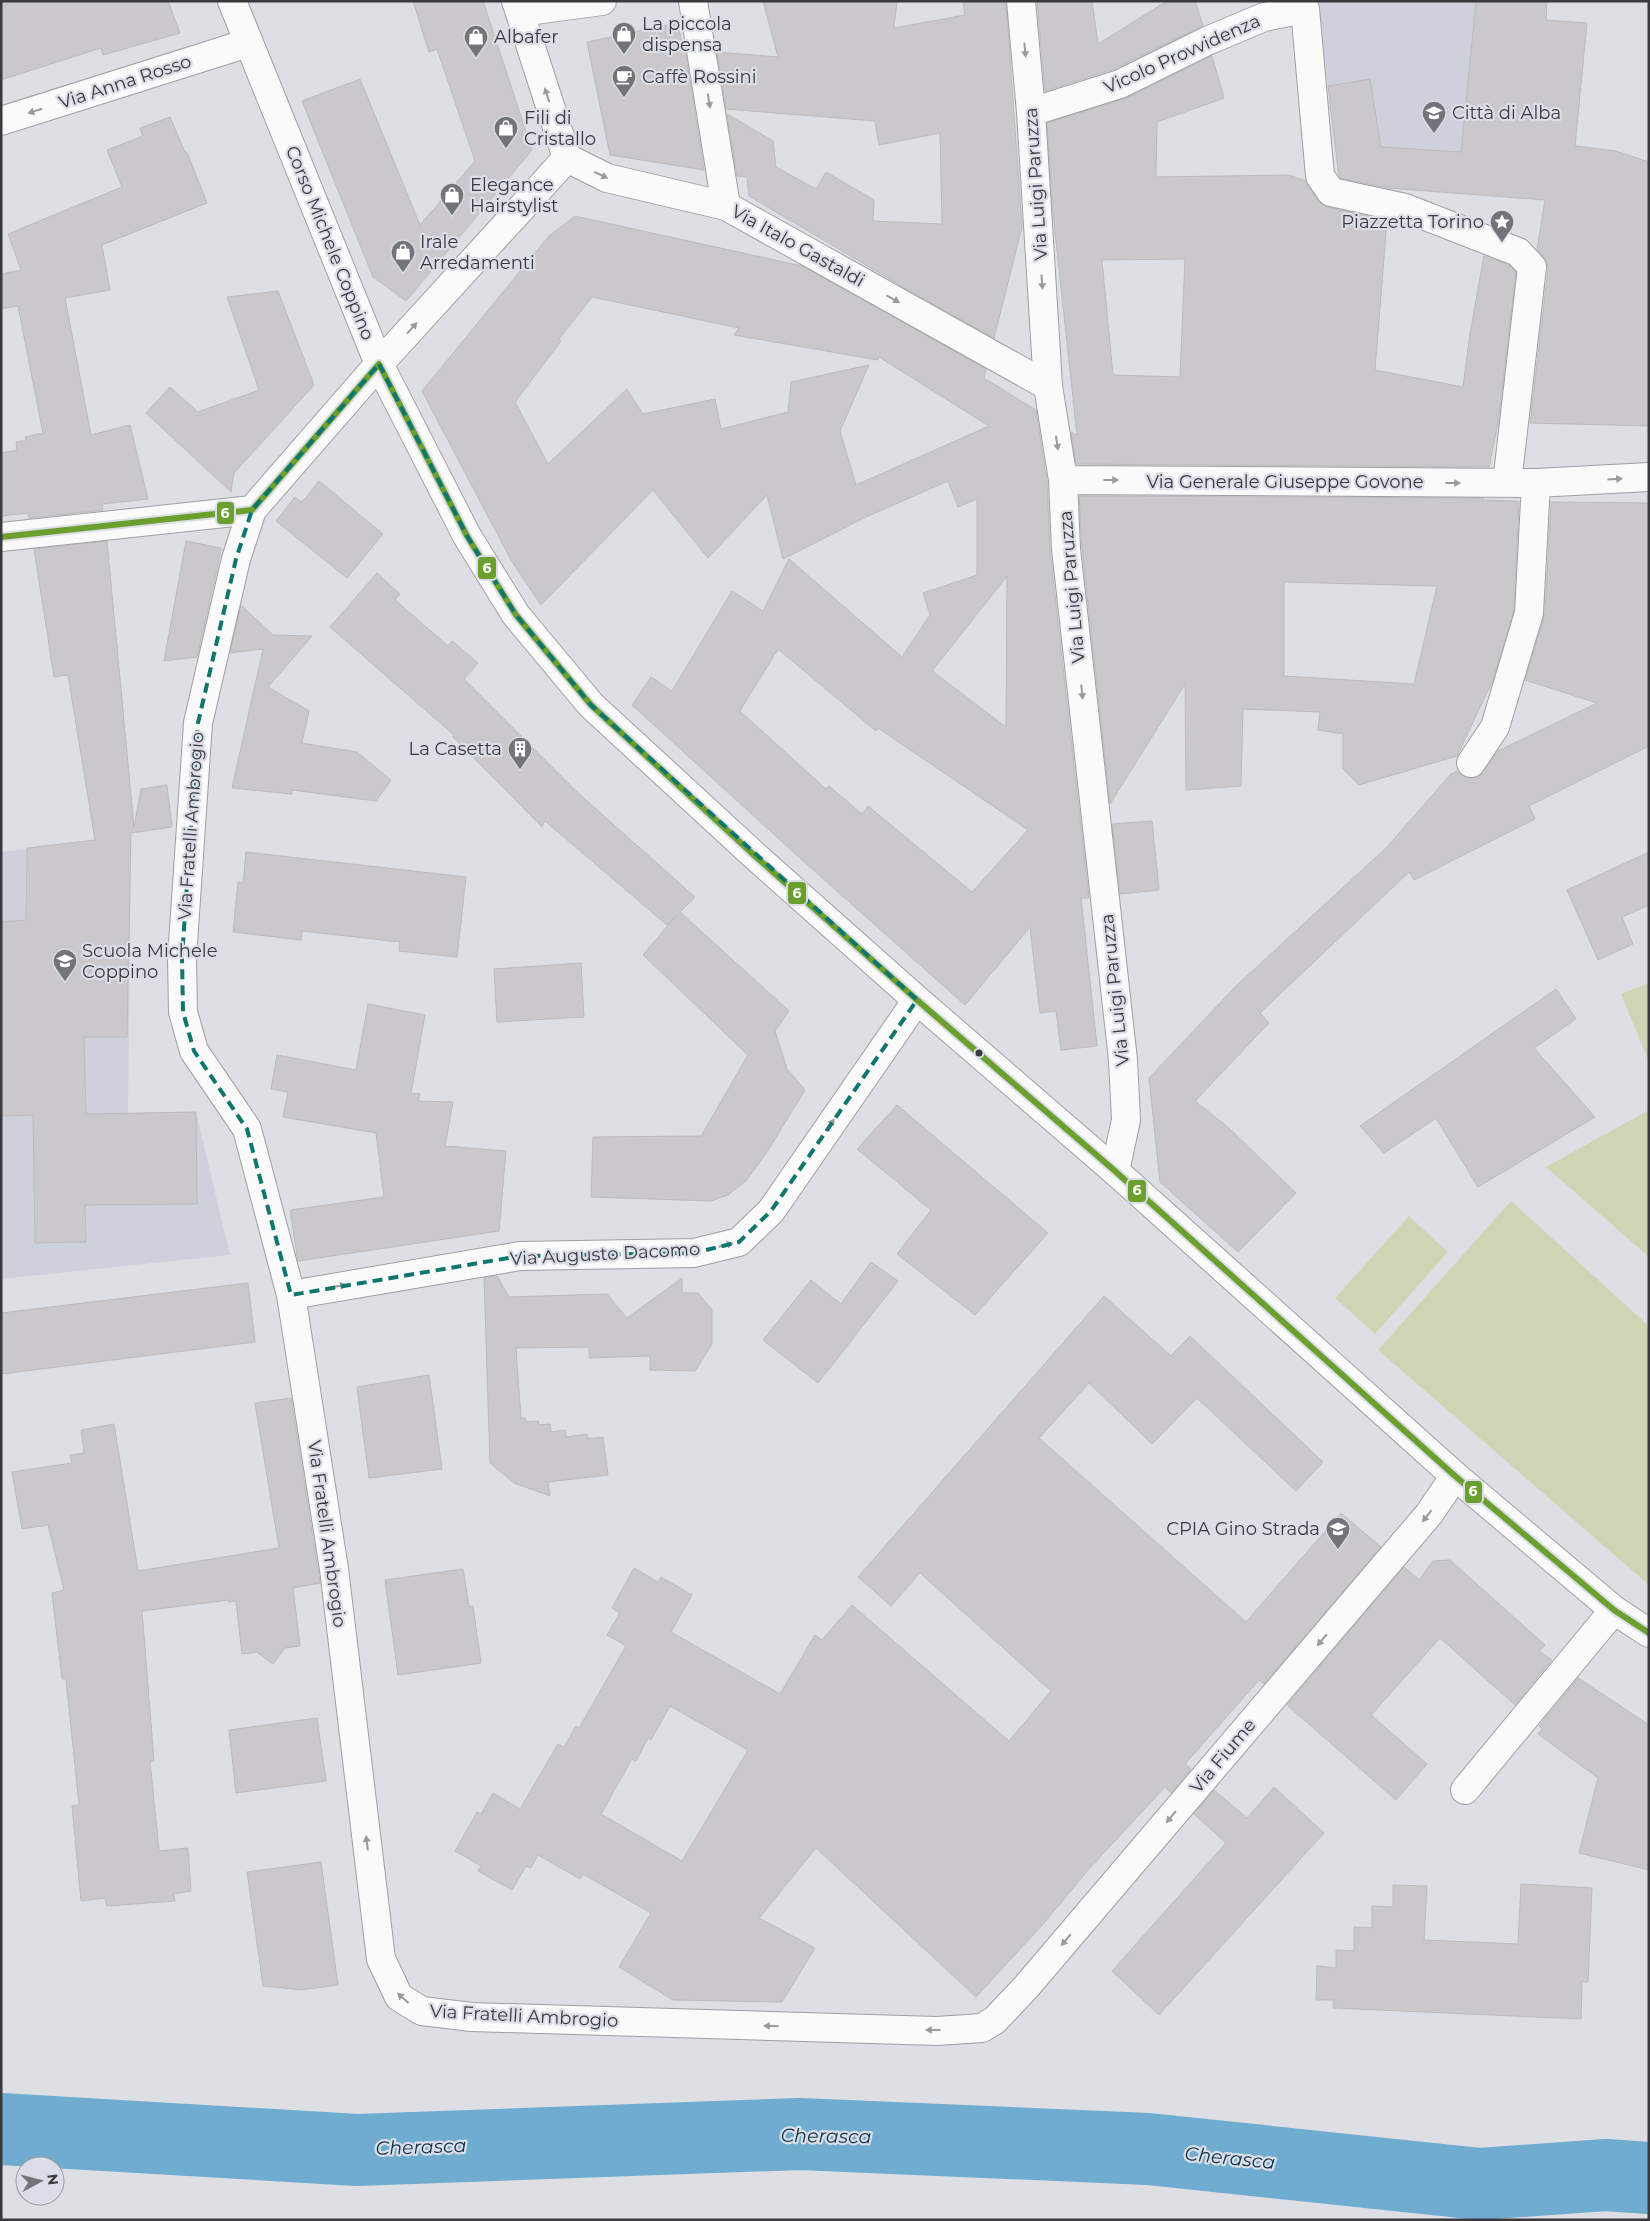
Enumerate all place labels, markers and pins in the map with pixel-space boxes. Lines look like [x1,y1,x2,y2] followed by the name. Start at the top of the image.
[642,13,732,56] place label: La piccola dispensa
[611,21,637,55] shop icon: La piccola dispensa
[463,24,489,58] shop icon: Albafer
[494,26,559,48] place label: Albafer
[611,64,637,98] cafe icon: Caffè Rossini
[642,66,757,88] place label: Caffè Rossini
[1421,100,1447,134] school or university icon: Città di Alba
[1452,102,1561,124] place label: Città di Alba
[524,107,596,150] place label: Fili di Cristallo
[493,115,519,149] shop icon: Fili di Cristallo
[470,174,558,217] place label: Elegance Hairstylist
[439,182,465,216] shop icon: Elegance Hairstylist
[1489,209,1515,243] place icon: Piazzetta Torino
[1341,211,1484,233] place label: Piazzetta Torino
[420,231,535,274] place label: Irale Arredamenti
[390,239,416,273] shop icon: Irale Arredamenti
[507,736,533,770] building icon: La Casetta
[409,738,502,760] place label: La Casetta
[82,940,218,983] place label: Scuola Michele Coppino
[52,948,78,982] school or university icon: Scuola Michele Coppino
[974,1048,984,1058] unlabelled marker
[1325,1516,1351,1550] school or university icon: CPIA Gino Strada
[1166,1518,1320,1540] place label: CPIA Gino Strada

